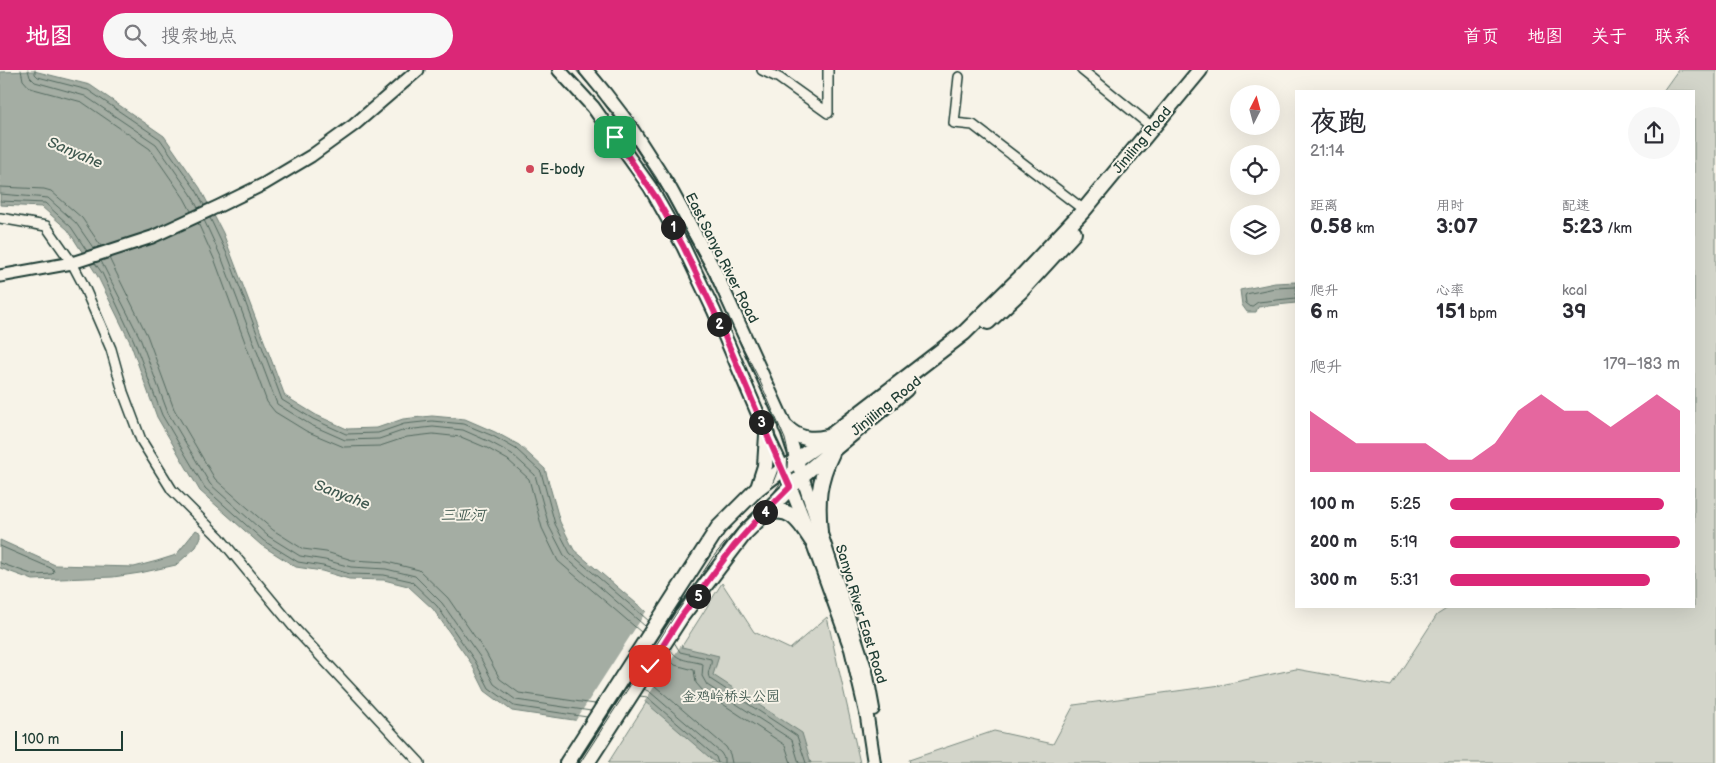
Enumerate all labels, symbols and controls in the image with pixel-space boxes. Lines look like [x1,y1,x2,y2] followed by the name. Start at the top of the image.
[103,13,453,58] search box
[121,21,149,49] icon: search
[25,22,73,51] text: 地图
[161,25,237,48] text: 搜索地点
[1463,26,1499,47] text: 首页
[1527,26,1563,47] text: 地图
[1591,26,1627,47] text: 关于
[1655,26,1691,47] text: 联系
[1230,85,1280,135] north arrow
[1230,85,1280,255] map controls
[1109,103,1175,177] street label: Jiniling Road
[1310,106,1366,139] text: 夜跑
[1628,107,1680,159] button: share
[594,116,636,158] pin
[601,123,629,151] icon: arrive
[44,133,106,173] water label: Sanyahe
[1310,142,1345,161] text: 21:14
[1230,145,1280,195] button: locate
[540,161,585,178] place label: E-body
[524,163,536,175] marker: E-body
[682,190,762,326] street label: East Sanya River Road
[1310,197,1338,214] text: 距离
[1436,197,1464,214] text: 用时
[1562,197,1590,214] text: 配速
[1230,205,1280,255] button: layers
[660,214,686,240] pin: 1
[1310,214,1352,239] text: 0.58
[1436,214,1478,239] text: 3:07
[1562,214,1603,239] text: 5:23
[671,219,676,236] text: 1
[1352,220,1375,237] text: km
[1603,220,1632,237] text: /km
[1310,282,1338,299] text: 爬升
[1436,282,1464,299] text: 心率
[1562,282,1587,299] text: kcal
[1310,299,1323,324] text: 6
[1436,299,1466,324] text: 151
[1562,299,1587,324] text: 39
[1323,305,1338,322] text: m
[1466,305,1497,322] text: bpm
[706,312,732,336] pin: 2
[715,316,724,333] text: 2
[1603,355,1680,374] text: 179–183 m
[1310,358,1342,377] text: 爬升
[847,373,925,439] street label: Jinjiling Road
[748,410,774,434] pin: 3
[757,414,766,431] text: 3
[311,476,373,514] water label: Sanyahe
[1310,495,1355,514] text: 100 m
[1390,495,1421,514] text: 5:25
[752,500,778,524] pin: 4
[761,504,770,521] text: 4
[440,506,488,525] water label: 三亚河
[1310,533,1357,552] text: 200 m
[1390,533,1418,552] text: 5:19
[832,542,890,686] street label: Sanya River East Road
[1310,571,1357,590] text: 300 m
[1390,571,1418,590] text: 5:31
[686,584,710,608] pin: 5
[694,588,703,605] text: 5
[629,645,671,687] pin
[636,652,664,680] icon: check
[682,688,780,705] park label: 金鸡岭桥头公园
[15,728,122,751] scale bar
[22,731,59,748] text: 100 m

